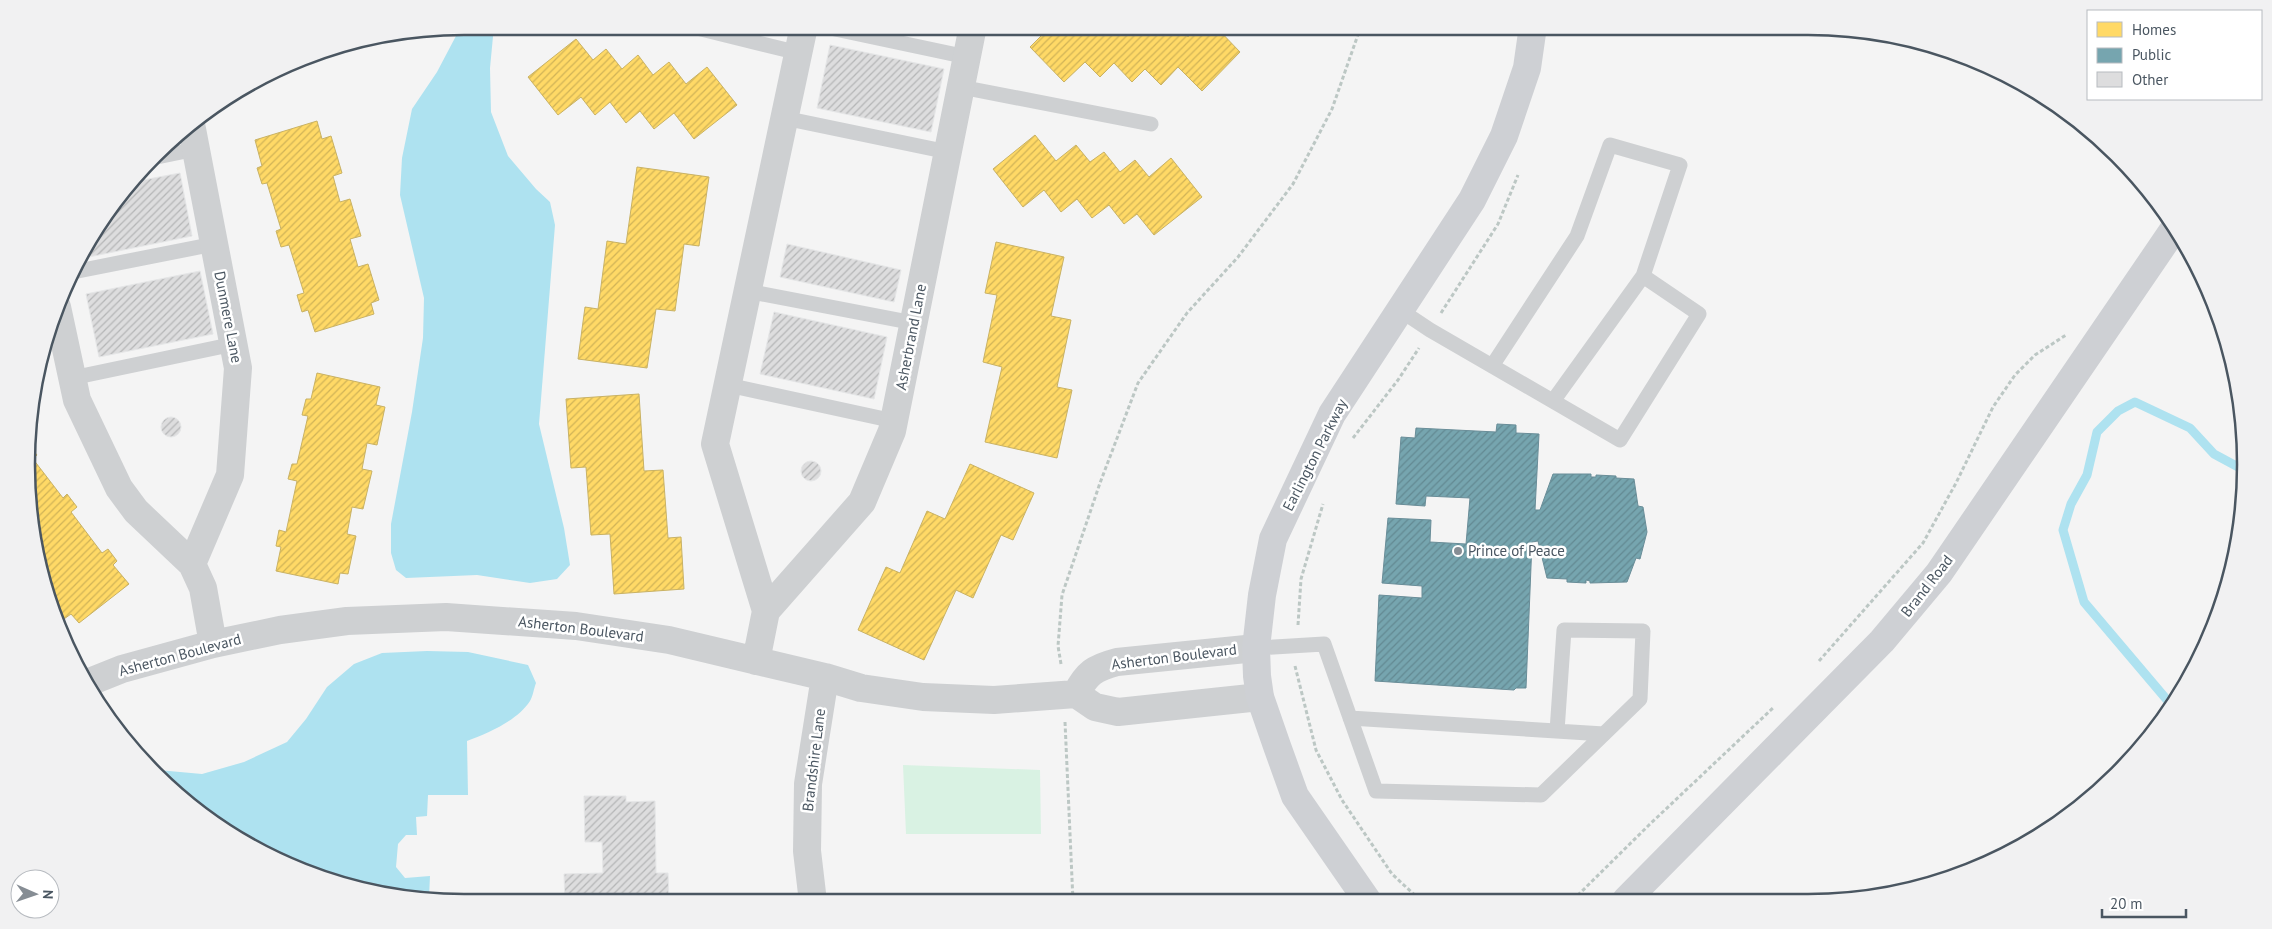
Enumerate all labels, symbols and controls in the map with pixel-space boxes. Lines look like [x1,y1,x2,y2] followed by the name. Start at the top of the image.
[2087,10,2262,100] legend
[2132,20,2176,39] text: Homes
[2132,45,2171,64] text: Public
[2132,70,2168,89] text: Other
[210,269,247,365] street label: Dunmere Lane
[891,282,930,392] street label: Asherbrand Lane
[1278,395,1351,514] street label: Earlington Parkway
[1468,541,1565,560] place label: Prince of Peace
[1452,545,1464,557] marker: Prince of Peace
[1897,551,1957,620] street label: Brand Road
[517,611,645,646] street label: Asherton Boulevard
[117,629,243,680] street label: Asherton Boulevard
[1110,639,1238,674] street label: Asherton Boulevard
[798,707,829,812] street label: Brandshire Lane
[10,869,60,919] north arrow
[2102,886,2186,918] scale bar
[39,890,57,899] text: N
[2110,894,2143,913] text: 20 m

